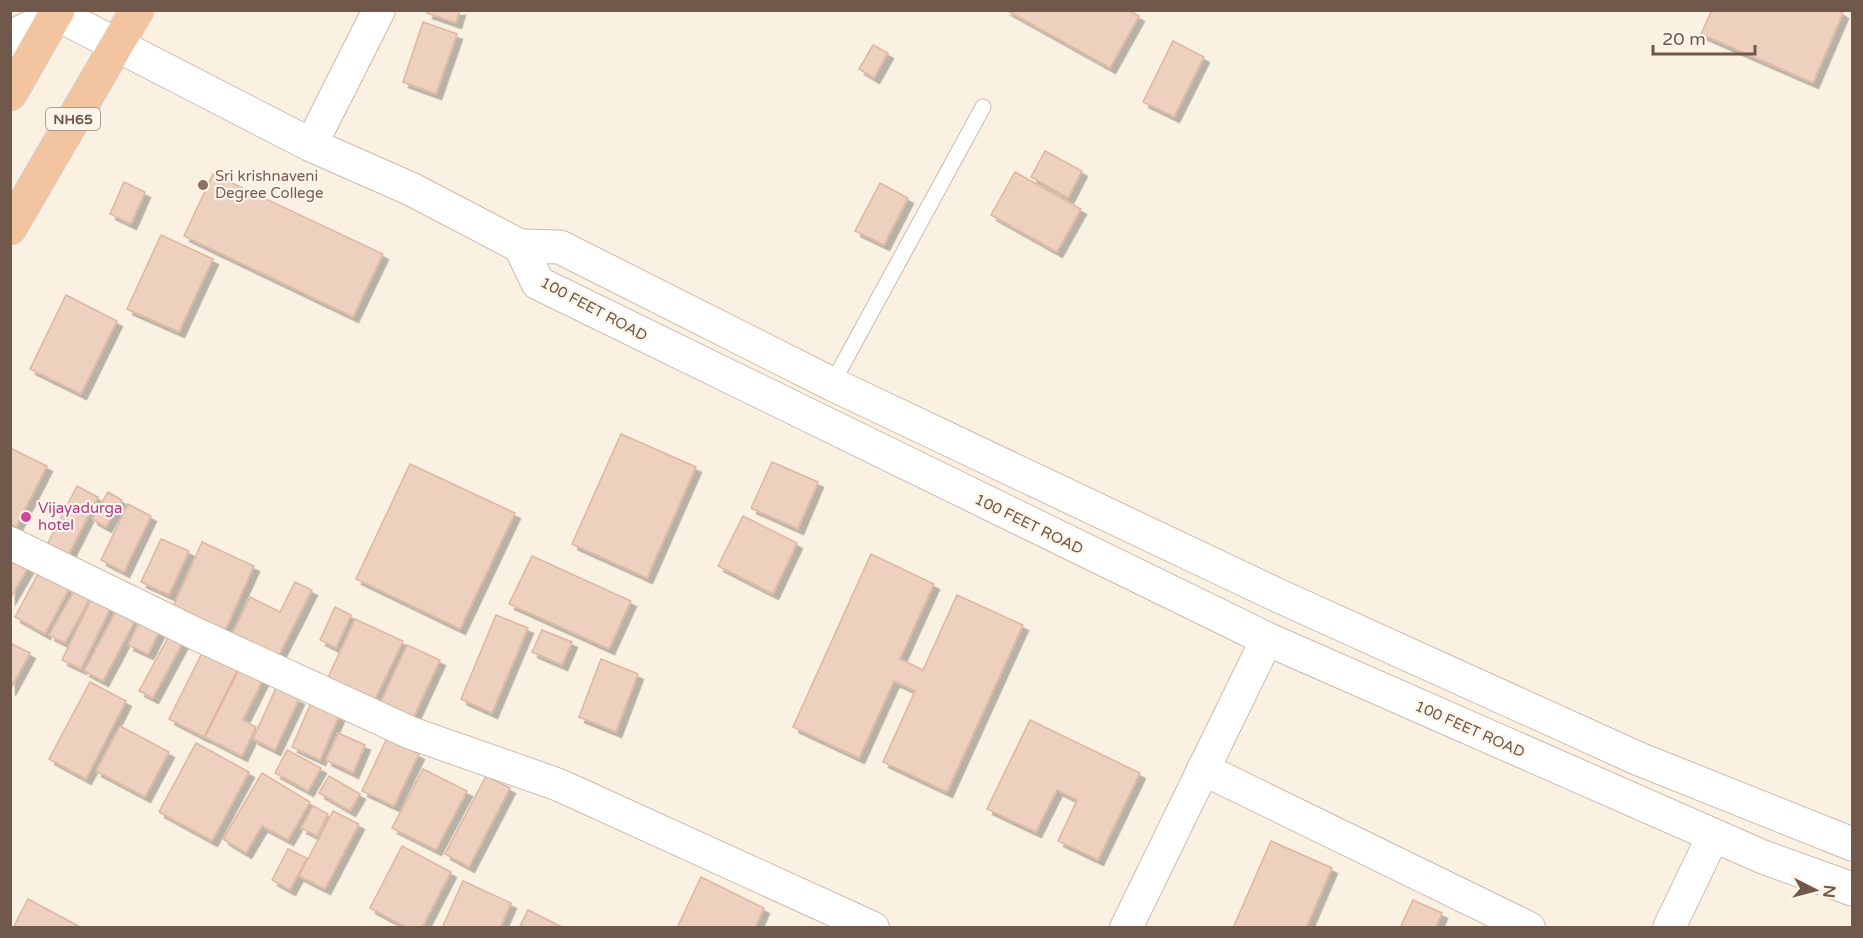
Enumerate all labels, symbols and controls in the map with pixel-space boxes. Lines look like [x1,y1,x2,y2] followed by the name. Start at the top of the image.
[1653,18,1755,56] scale bar
[1662,28,1706,50] text: 20 m
[46,108,100,130] road number: NH65
[215,167,324,202] place label: Sri krishnaveni Degree College
[196,178,210,192] marker: Sri krishnaveni Degree College
[537,273,651,345] street label: 100 FEET ROAD
[972,490,1086,558] street label: 100 FEET ROAD
[38,499,123,534] place label: Vijayadurga hotel
[19,510,33,524] marker: Vijayadurga hotel
[1412,697,1528,761] street label: 100 FEET ROAD
[1785,860,1845,920] north arrow
[1818,884,1840,899] text: N

